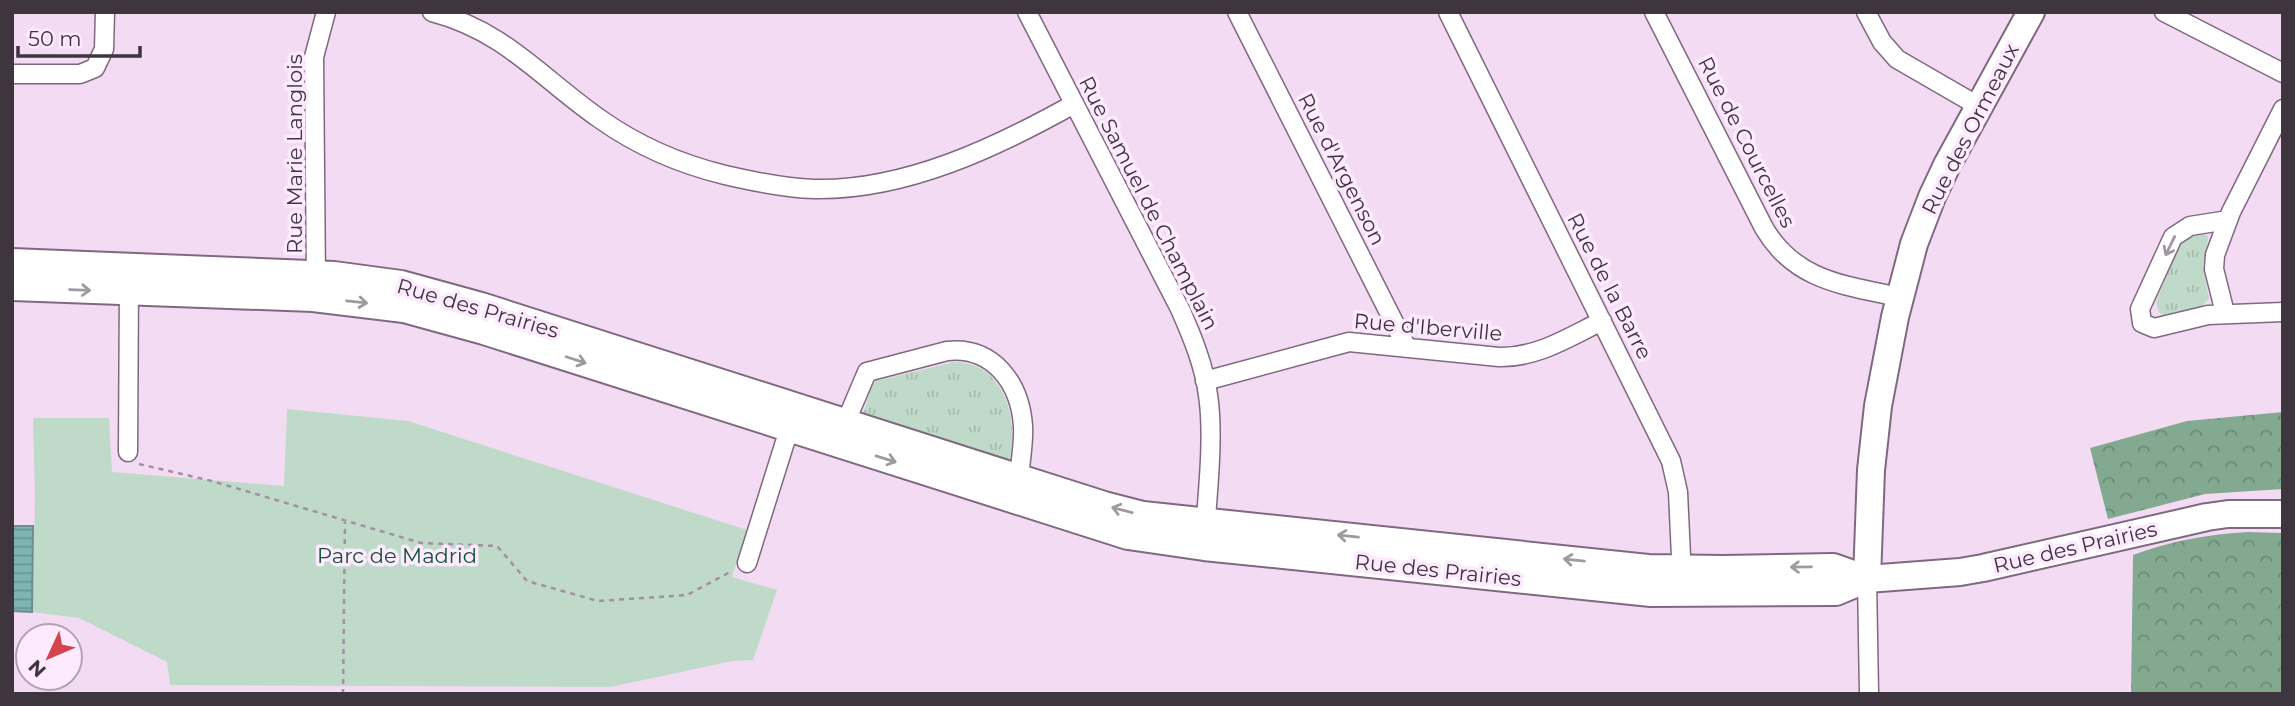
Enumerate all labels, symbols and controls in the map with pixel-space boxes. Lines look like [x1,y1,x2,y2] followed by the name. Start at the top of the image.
[18,14,140,58] scale bar
[28,26,82,51] text: 50 m
[1916,39,2024,219] street label: Rue des Ormeaux
[1693,52,1801,232] street label: Rue de Courcelles
[282,54,307,254] street label: Rue Marie Langlois
[1074,72,1224,334] street label: Rue Samuel de Champlain
[1293,89,1391,249] street label: Rue d'Argenson
[1562,209,1658,363] street label: Rue de la Barre
[2163,235,2176,256] one-way arrow
[394,273,562,343] street label: Rue des Prairies
[69,284,92,297] one-way arrow
[345,296,367,309] one-way arrow
[1353,308,1503,346] street label: Rue d'Iberville
[565,355,587,368] one-way arrow
[875,453,897,466] one-way arrow
[1111,503,1134,516] one-way arrow
[1991,516,2159,578] street label: Rue des Prairies
[1337,529,1360,542] one-way arrow
[317,543,477,568] park label: Parc de Madrid
[1354,549,1522,591] street label: Rue des Prairies
[1563,553,1586,566] one-way arrow
[1790,560,1813,574] one-way arrow
[14,622,84,692] north arrow
[24,655,51,682] text: N

